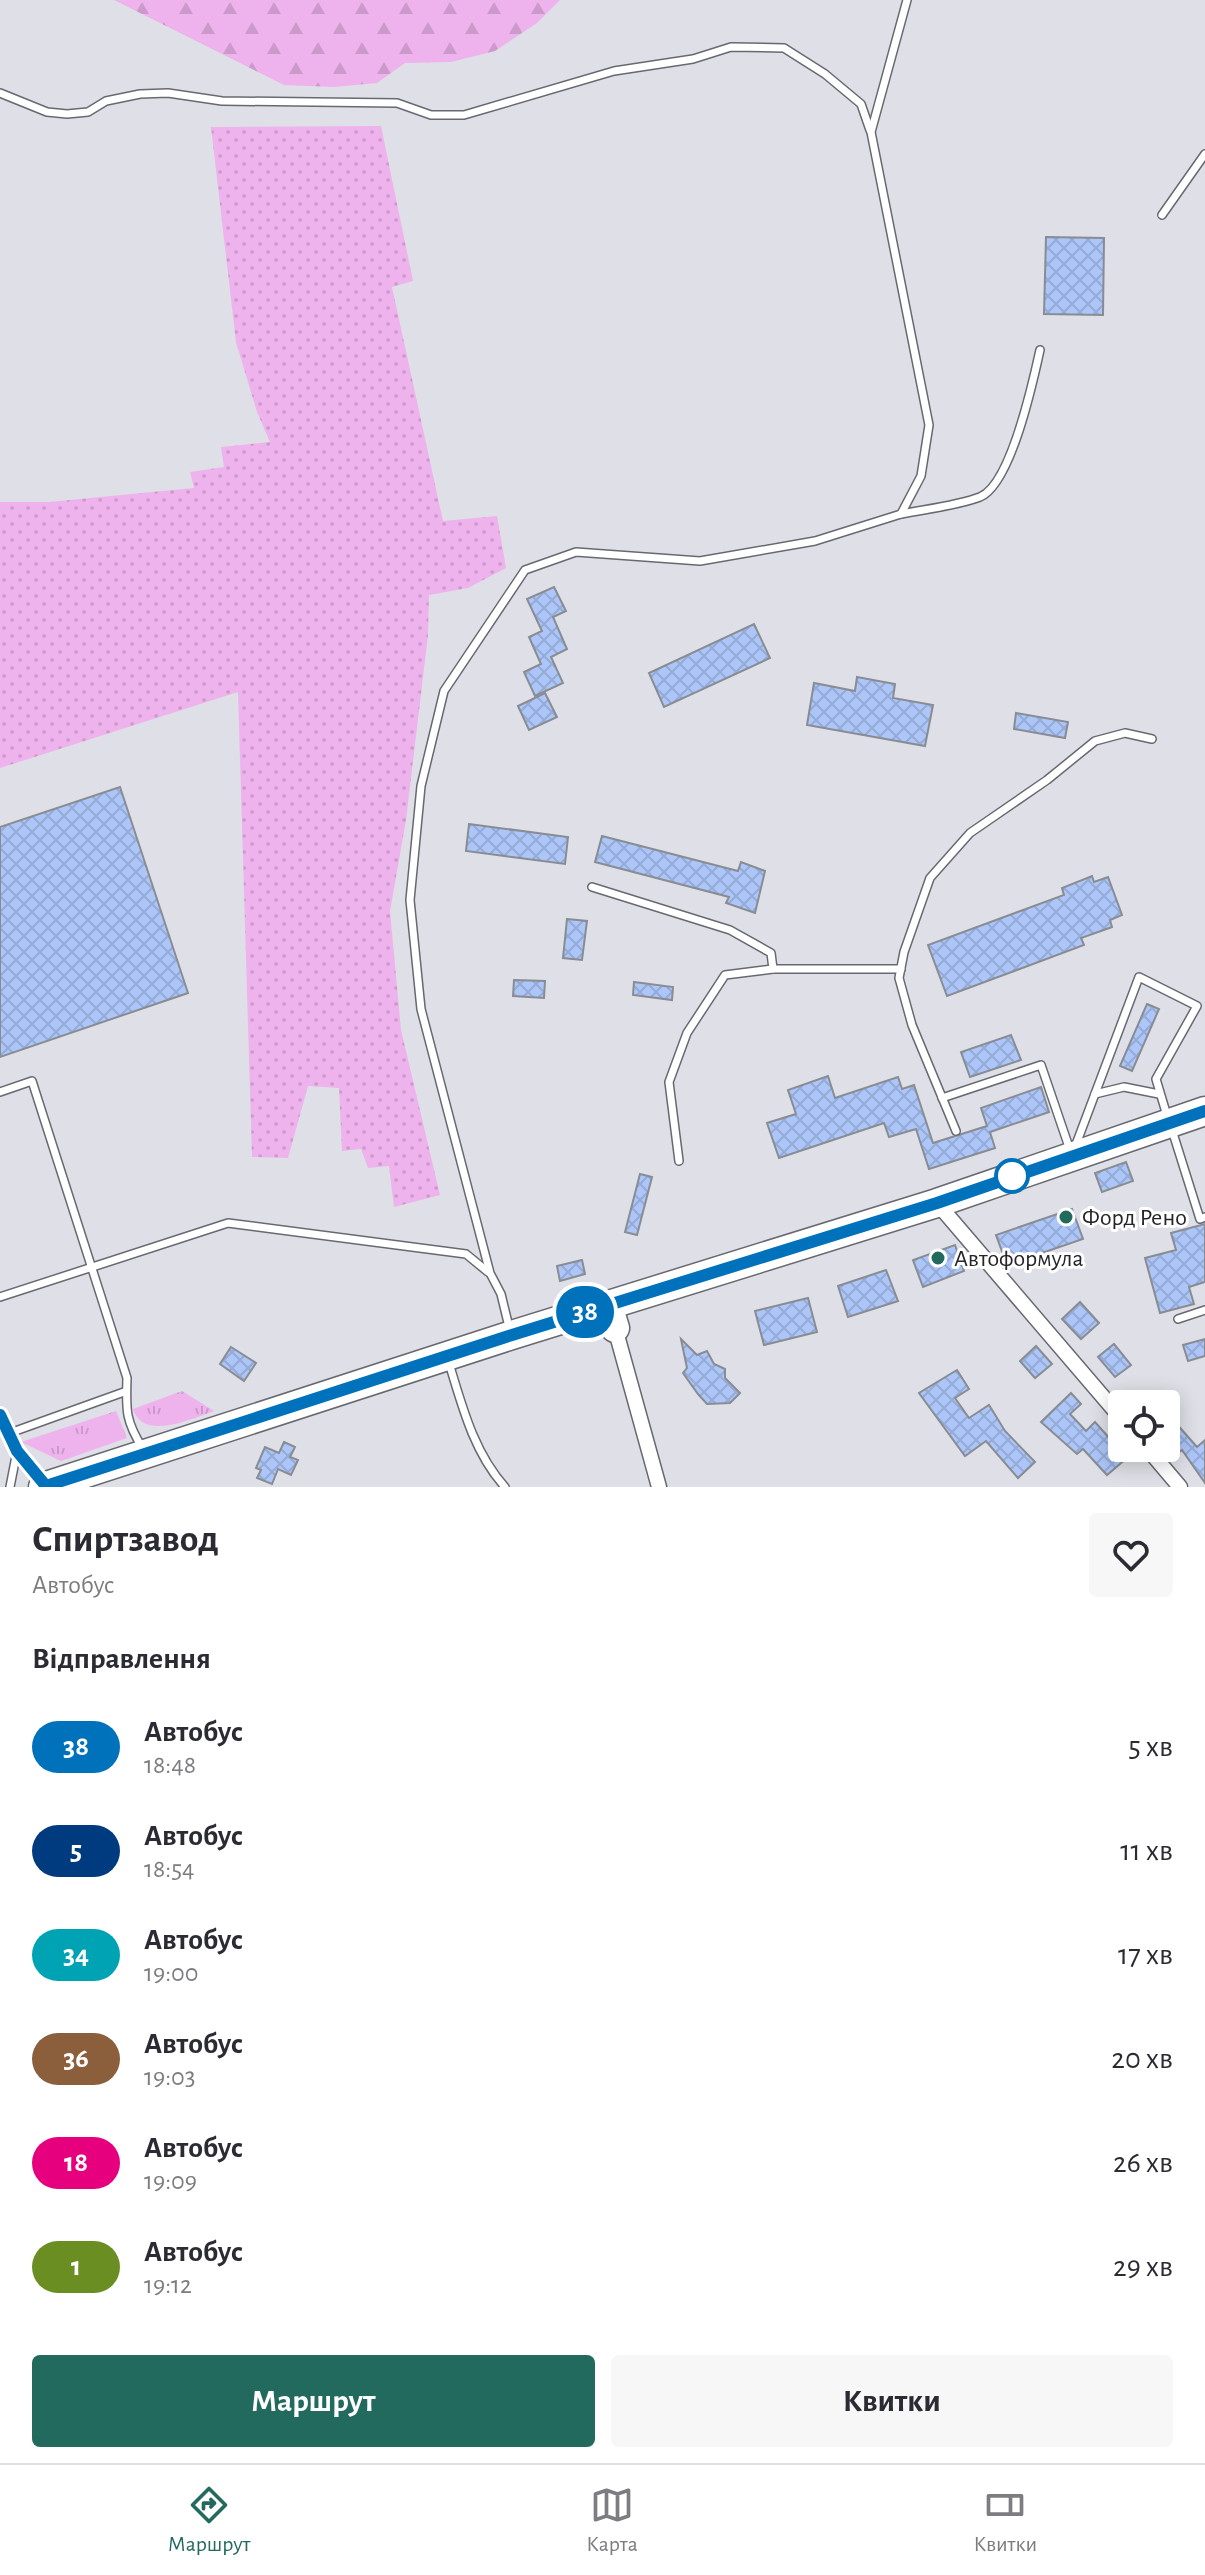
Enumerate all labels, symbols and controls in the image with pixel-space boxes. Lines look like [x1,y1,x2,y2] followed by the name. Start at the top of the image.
[995,1159,1029,1193] unlabelled marker
[1082,1206,1187,1230] place label: Форд Рено
[1057,1208,1075,1226] marker: Форд Рено
[954,1247,1083,1271] place label: Автоформула
[929,1249,947,1267] marker: Автоформула
[549,1286,621,1338] line badge: 38
[572,1298,598,1326] text: 38
[1108,1390,1180,1462] map controls
[1108,1390,1180,1462] button: locate
[1089,1513,1173,1597] button: heart
[32,1521,219,1559] text: Спиртзавод
[32,1572,115,1598] text: Автобус
[32,1644,211,1674] text: Відправлення
[144,1717,243,1747] text: Автобус
[1128,1732,1173,1762] text: 5 хв
[63,1733,89,1761] text: 38
[144,1752,196,1778] text: 18:48
[144,1821,243,1851] text: Автобус
[1120,1836,1173,1866] text: 11 хв
[70,1837,82,1865] text: 5
[144,1856,195,1882] text: 18:54
[144,1925,243,1955] text: Автобус
[1118,1940,1173,1970] text: 17 хв
[63,1941,89,1969] text: 34
[144,1960,199,1986] text: 19:00
[144,2029,243,2059] text: Автобус
[1111,2044,1173,2074] text: 20 хв
[63,2045,89,2073] text: 36
[144,2064,196,2090] text: 19:03
[144,2133,243,2163] text: Автобус
[1113,2148,1173,2178] text: 26 хв
[64,2149,88,2177] text: 18
[144,2168,197,2194] text: 19:09
[144,2237,243,2267] text: Автобус
[1113,2252,1173,2282] text: 29 хв
[71,2253,81,2281] text: 1
[144,2272,192,2298] text: 19:12
[32,2355,595,2447] button: Маршрут
[611,2355,1173,2447] button: Квитки
[168,2483,250,2557] tab: Маршрут
[586,2483,638,2557] tab: Карта
[974,2483,1037,2557] tab: Квитки

